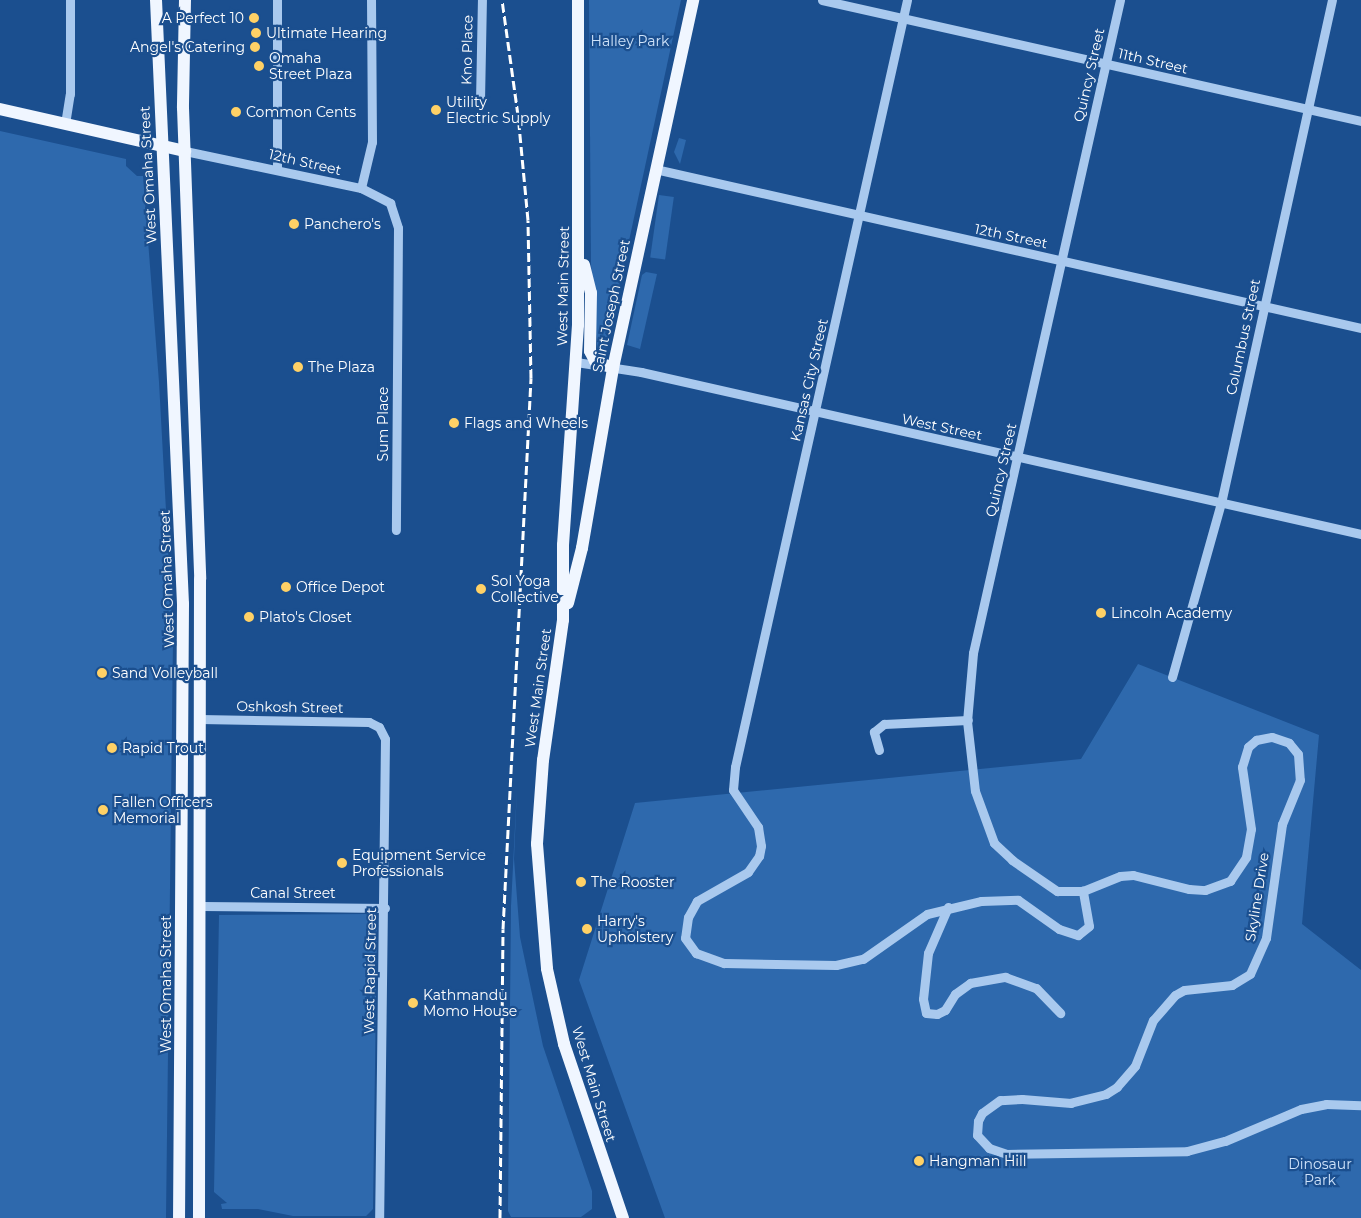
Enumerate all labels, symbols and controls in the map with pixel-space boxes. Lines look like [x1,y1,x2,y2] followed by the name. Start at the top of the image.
[162,10,244,26] place label: A Perfect 10
[248,12,260,24] marker: A Perfect 10
[458,15,476,85] street label: Kno Place
[266,25,387,41] place label: Ultimate Hearing
[1070,26,1108,124] street label: Quincy Street
[250,27,262,39] marker: Ultimate Hearing
[591,33,669,49] park label: Halley Park
[130,39,245,55] place label: Angel's Catering
[249,41,261,53] marker: Angel's Catering
[1116,45,1190,77] street label: 11th Street
[269,50,352,82] place label: Omaha Street Plaza
[253,60,265,72] marker: Omaha Street Plaza
[446,94,550,126] place label: Utility Electric Supply
[246,104,356,120] place label: Common Cents
[430,104,442,116] marker: Utility Electric Supply
[136,106,160,244] street label: West Omaha Street
[230,106,242,118] marker: Common Cents
[267,145,343,179] street label: 12th Street
[304,216,381,232] place label: Panchero's
[288,218,300,230] marker: Panchero's
[973,220,1049,252] street label: 12th Street
[554,226,572,346] street label: West Main Street
[589,238,633,374] street label: Saint Joseph Street
[1223,277,1263,397] street label: Columbus Street
[787,317,831,443] street label: Kansas City Street
[308,359,375,375] place label: The Plaza
[292,361,304,373] marker: The Plaza
[375,387,391,461] street label: Sum Place
[900,410,984,444] street label: West Street
[464,415,588,431] place label: Flags and Wheels
[448,417,460,429] marker: Flags and Wheels
[982,421,1020,519] street label: Quincy Street
[156,510,178,648] street label: West Omaha Street
[491,573,559,606] place label: Sol Yoga Collective
[296,579,385,595] place label: Office Depot
[280,581,292,593] marker: Office Depot
[475,583,487,595] marker: Sol Yoga Collective
[1111,605,1232,621] place label: Lincoln Academy
[1095,607,1107,619] marker: Lincoln Academy
[259,609,352,625] place label: Plato's Closet
[243,611,255,623] marker: Plato's Closet
[521,627,555,749] street label: West Main Street
[112,665,218,681] place label: Sand Volleyball
[96,667,108,679] marker: Sand Volleyball
[236,698,344,716] street label: Oshkosh Street
[122,740,204,756] place label: Rapid Trout
[106,742,118,754] marker: Rapid Trout
[113,794,213,826] place label: Fallen Officers Memorial
[97,804,109,816] marker: Fallen Officers Memorial
[352,847,486,880] place label: Equipment Service Professionals
[1242,851,1272,943] street label: Skyline Drive
[336,857,348,869] marker: Equipment Service Professionals
[591,874,675,890] place label: The Rooster
[575,876,587,888] marker: The Rooster
[250,885,336,901] street label: Canal Street
[360,908,380,1034] street label: West Rapid Street
[597,913,673,946] place label: Harry's Upholstery
[158,915,174,1053] street label: West Omaha Street
[581,923,593,935] marker: Harry's Upholstery
[423,987,517,1020] place label: Kathmandu Momo House
[407,997,419,1009] marker: Kathmandu Momo House
[568,1024,620,1144] street label: West Main Street
[929,1153,1027,1169] place label: Hangman Hill
[913,1155,925,1167] marker: Hangman Hill
[1288,1156,1352,1188] park label: Dinosaur Park

